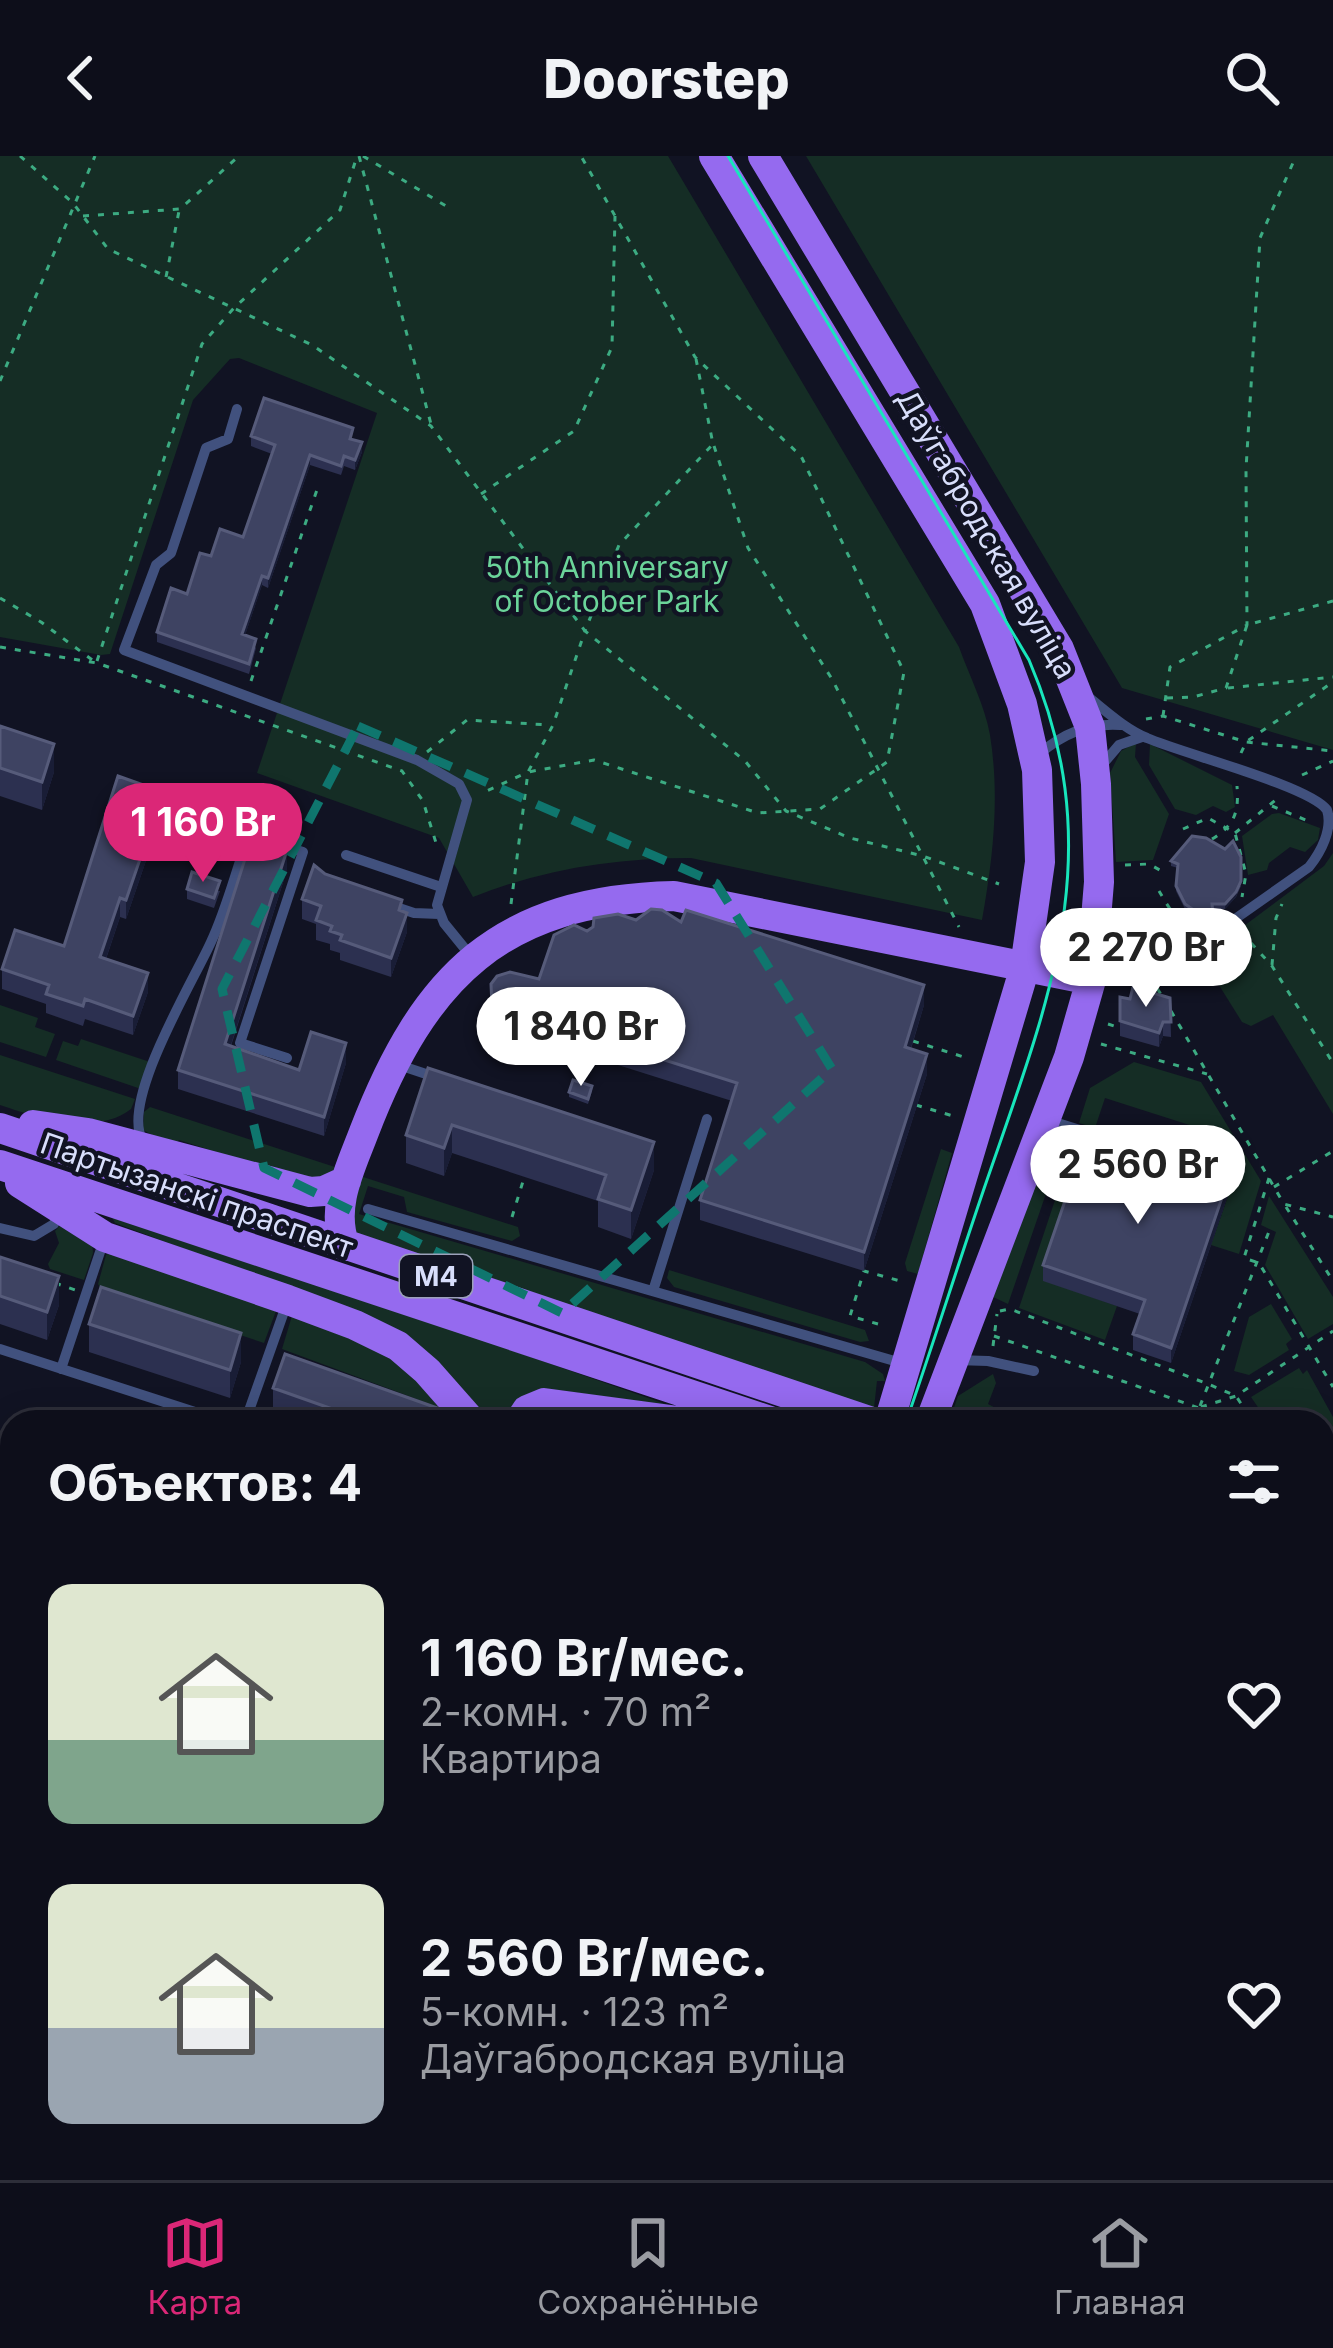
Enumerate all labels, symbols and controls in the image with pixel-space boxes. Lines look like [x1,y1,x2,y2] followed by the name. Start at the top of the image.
[48,45,114,111] icon: back
[1219,45,1285,111] icon: search
[543,46,790,111] text: Doorstep
[889,383,1085,685] street label: Даўгабродская вуліца
[485,549,729,619] park label: 50th Anniversary of October Park
[79,783,327,885] pin: 1 160 Br
[130,798,276,845] text: 1 160 Br
[1022,908,1270,1010] pin: 2 270 Br
[1067,923,1225,970] text: 2 270 Br
[457,987,705,1089] pin: 1 840 Br
[503,1002,659,1049] text: 1 840 Br
[36,1125,358,1265] street label: Партызанскі праспект
[1014,1125,1262,1227] pin: 2 560 Br
[1057,1140,1219,1187] text: 2 560 Br
[400,1255,472,1297] road number: М4
[1221,1449,1287,1515] icon: filters
[48,1452,362,1513] text: Объектов: 4
[420,1627,747,1688] text: 1 160 Br/мес.
[144,1632,288,1776] icon: home
[1221,1671,1287,1737] icon: heart
[420,1688,711,1735] text: 2-комн. · 70 m²
[420,1735,602,1782] text: Квартира
[420,1927,768,1988] text: 2 560 Br/мес.
[144,1932,288,2076] icon: home
[1221,1971,1287,2037] icon: heart
[420,1988,729,2035] text: 5-комн. · 123 m²
[420,2035,846,2082] text: Даўгабродская вуліца
[148,2210,242,2322] tab: Карта
[537,2210,759,2322] tab: Сохранённые
[1054,2210,1185,2322] tab: Главная

